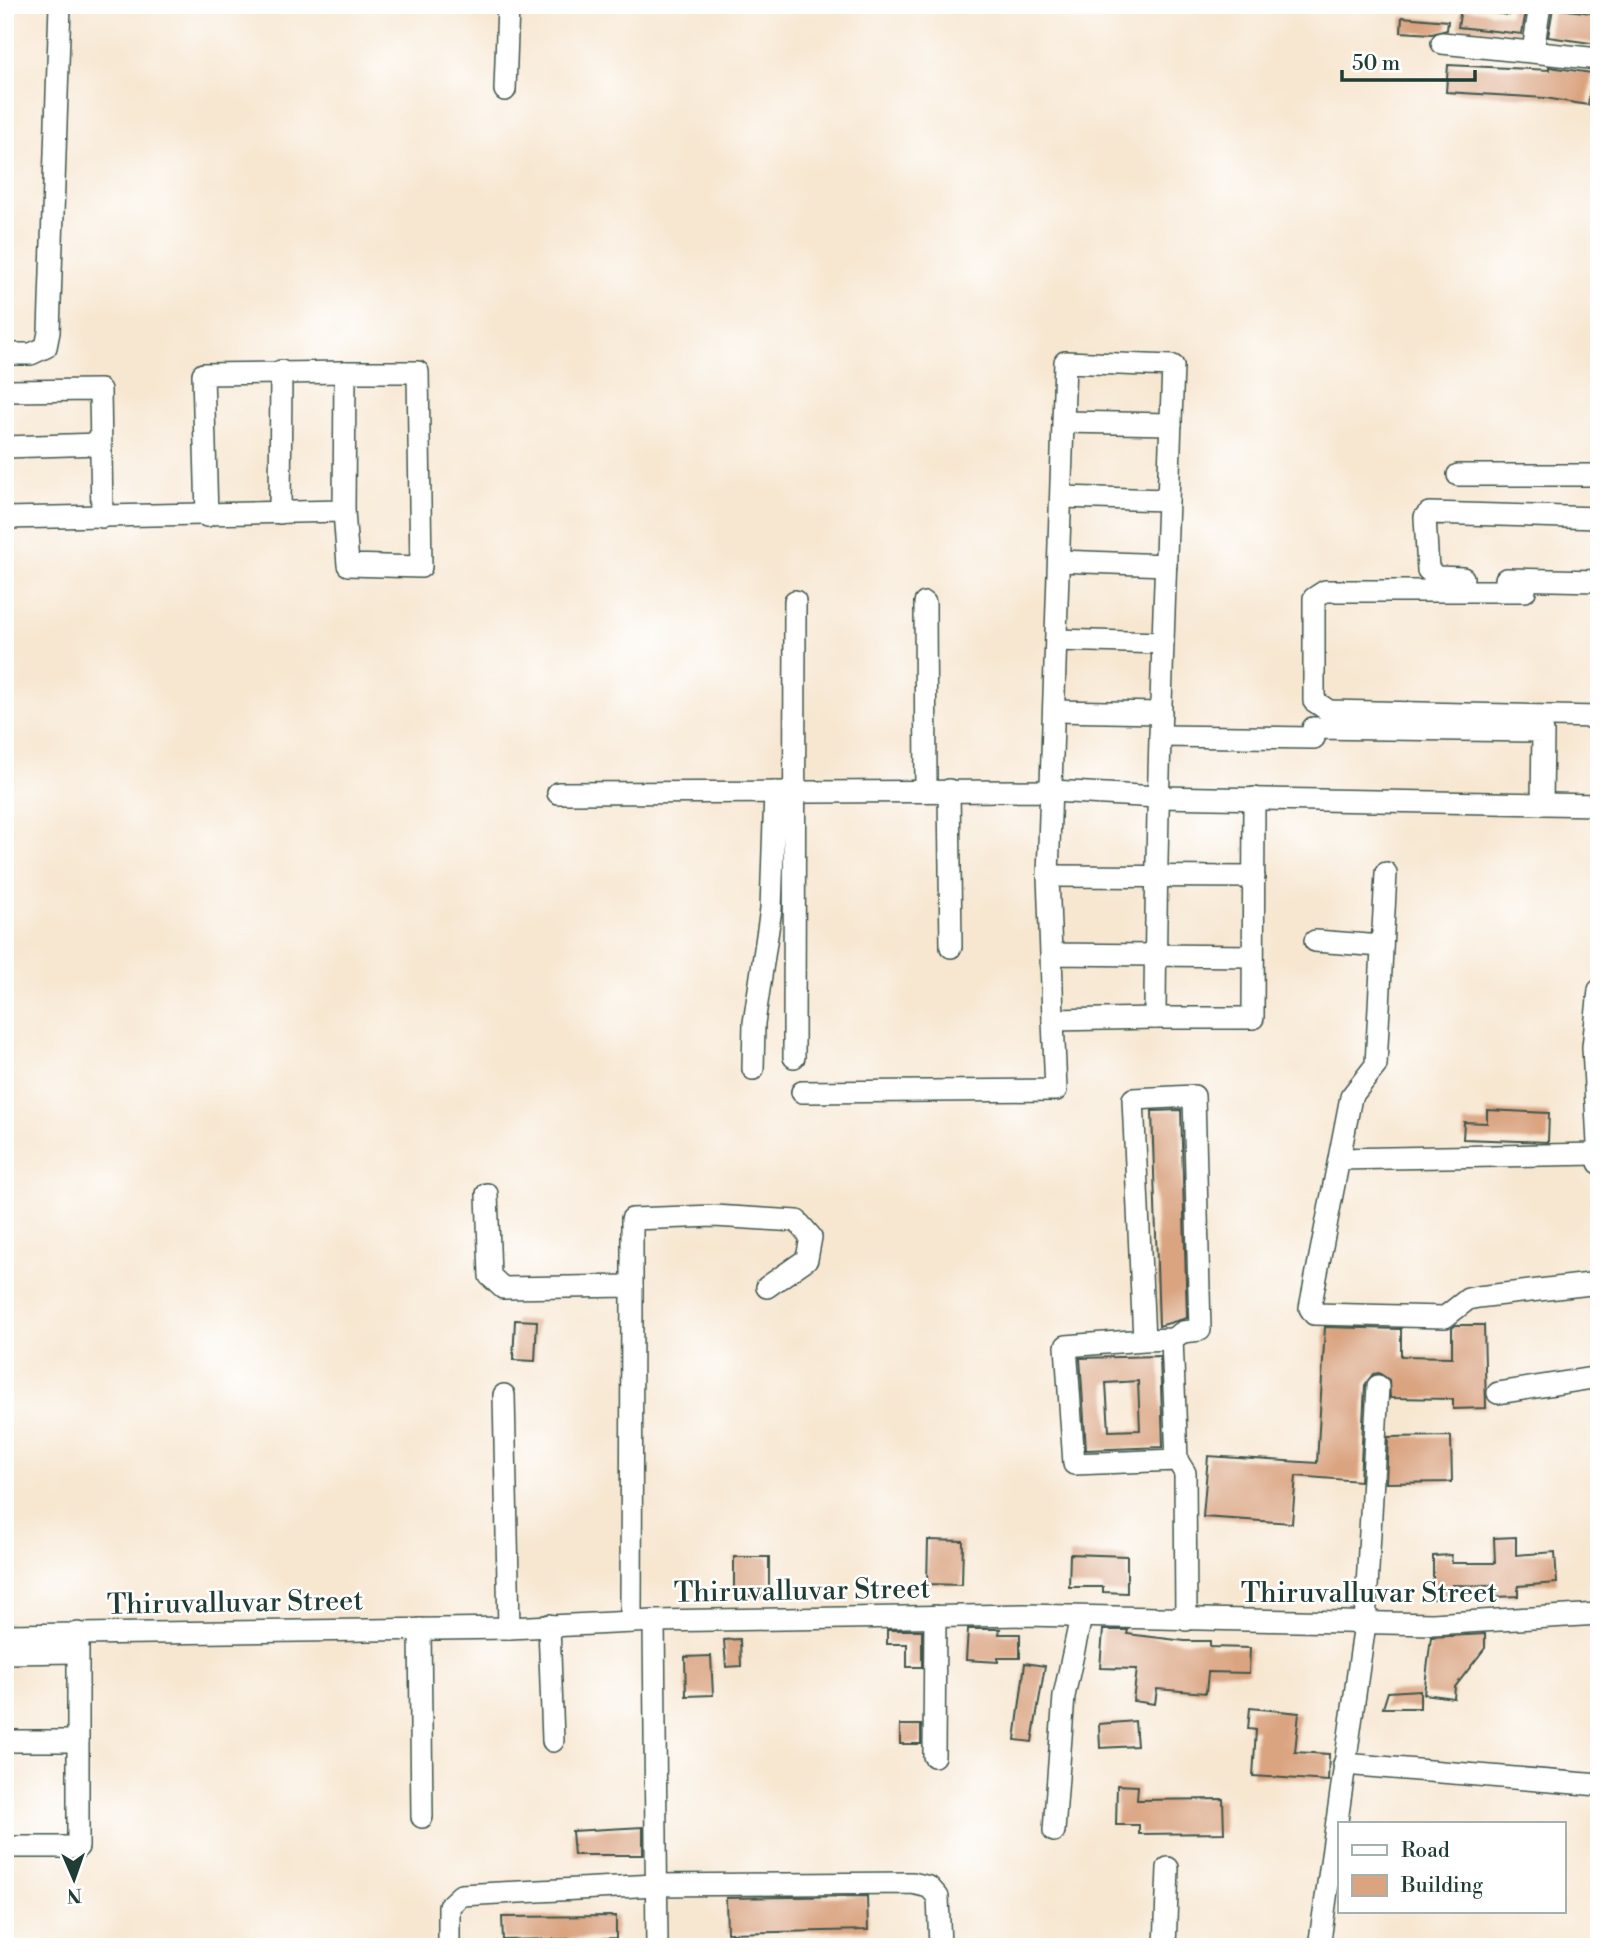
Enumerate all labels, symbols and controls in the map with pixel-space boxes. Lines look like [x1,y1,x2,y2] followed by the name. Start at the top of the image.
[1342,38,1474,82] scale bar
[1352,51,1400,77] text: 50 m
[674,1571,931,1611] street label: Thiruvalluvar Street
[1241,1576,1497,1611] street label: Thiruvalluvar Street
[107,1583,364,1623] street label: Thiruvalluvar Street
[1338,1822,1566,1913] legend
[1401,1838,1450,1864] text: Road
[38,1843,108,1913] north arrow
[1400,1873,1483,1899] text: Building
[67,1883,82,1907] text: N

